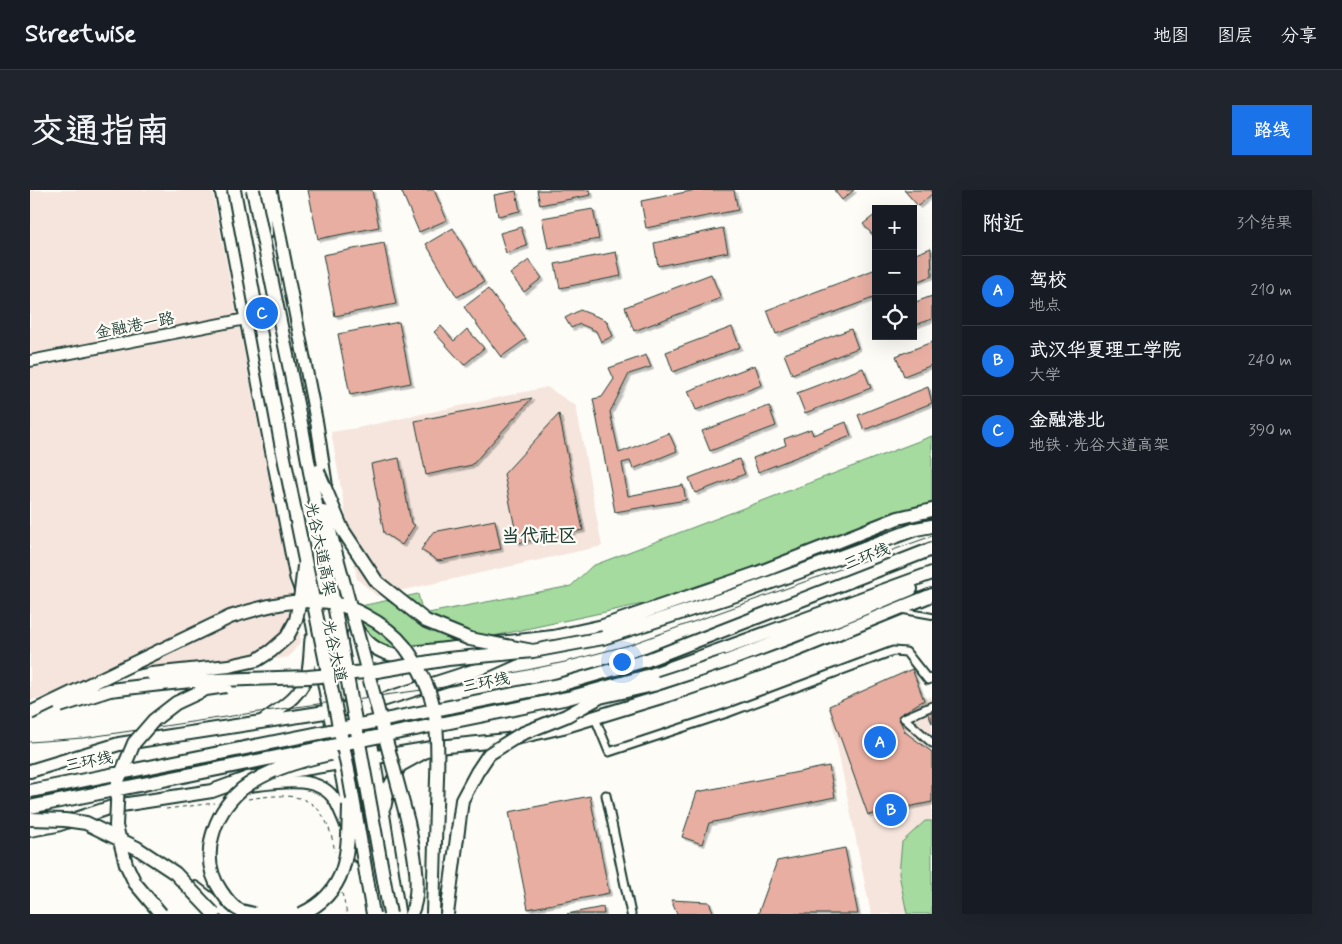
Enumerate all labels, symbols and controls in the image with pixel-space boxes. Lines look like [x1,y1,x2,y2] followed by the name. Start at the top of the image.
[25,19,136,50] text: Streetwise
[1153,24,1189,48] text: 地图
[1217,24,1253,48] text: 图层
[1281,24,1317,48] text: 分享
[1232,105,1312,155] button: 路线
[30,109,170,155] text: 交通指南
[872,205,917,340] map controls
[872,205,917,250] button: +
[982,210,1024,238] text: 附近
[1237,213,1292,234] text: 3个结果
[872,250,917,295] button: −
[1029,268,1067,293] text: 驾校
[993,280,1003,301] text: A
[1251,280,1292,301] text: 210 m
[246,294,278,332] pin: C
[872,295,917,340] button: locate
[1029,295,1061,316] text: 地点
[94,308,176,344] street label: 金融港一路
[1029,338,1181,363] text: 武汉华夏理工学院
[993,350,1003,371] text: B
[1248,350,1292,371] text: 240 m
[1029,365,1061,386] text: 大学
[1029,408,1105,433] text: 金融港北
[992,420,1004,441] text: C
[1249,420,1292,441] text: 390 m
[1029,435,1169,456] text: 地铁 · 光谷大道高架
[300,500,340,598] street label: 光谷大道高架
[501,524,577,549] district label: 当代社区
[841,539,893,575] street label: 三环线
[317,618,351,684] street label: 光谷大道
[609,649,635,675] your location
[460,668,512,698] street label: 三环线
[864,723,896,761] pin: A
[63,747,115,777] street label: 三环线
[875,791,907,829] pin: B

